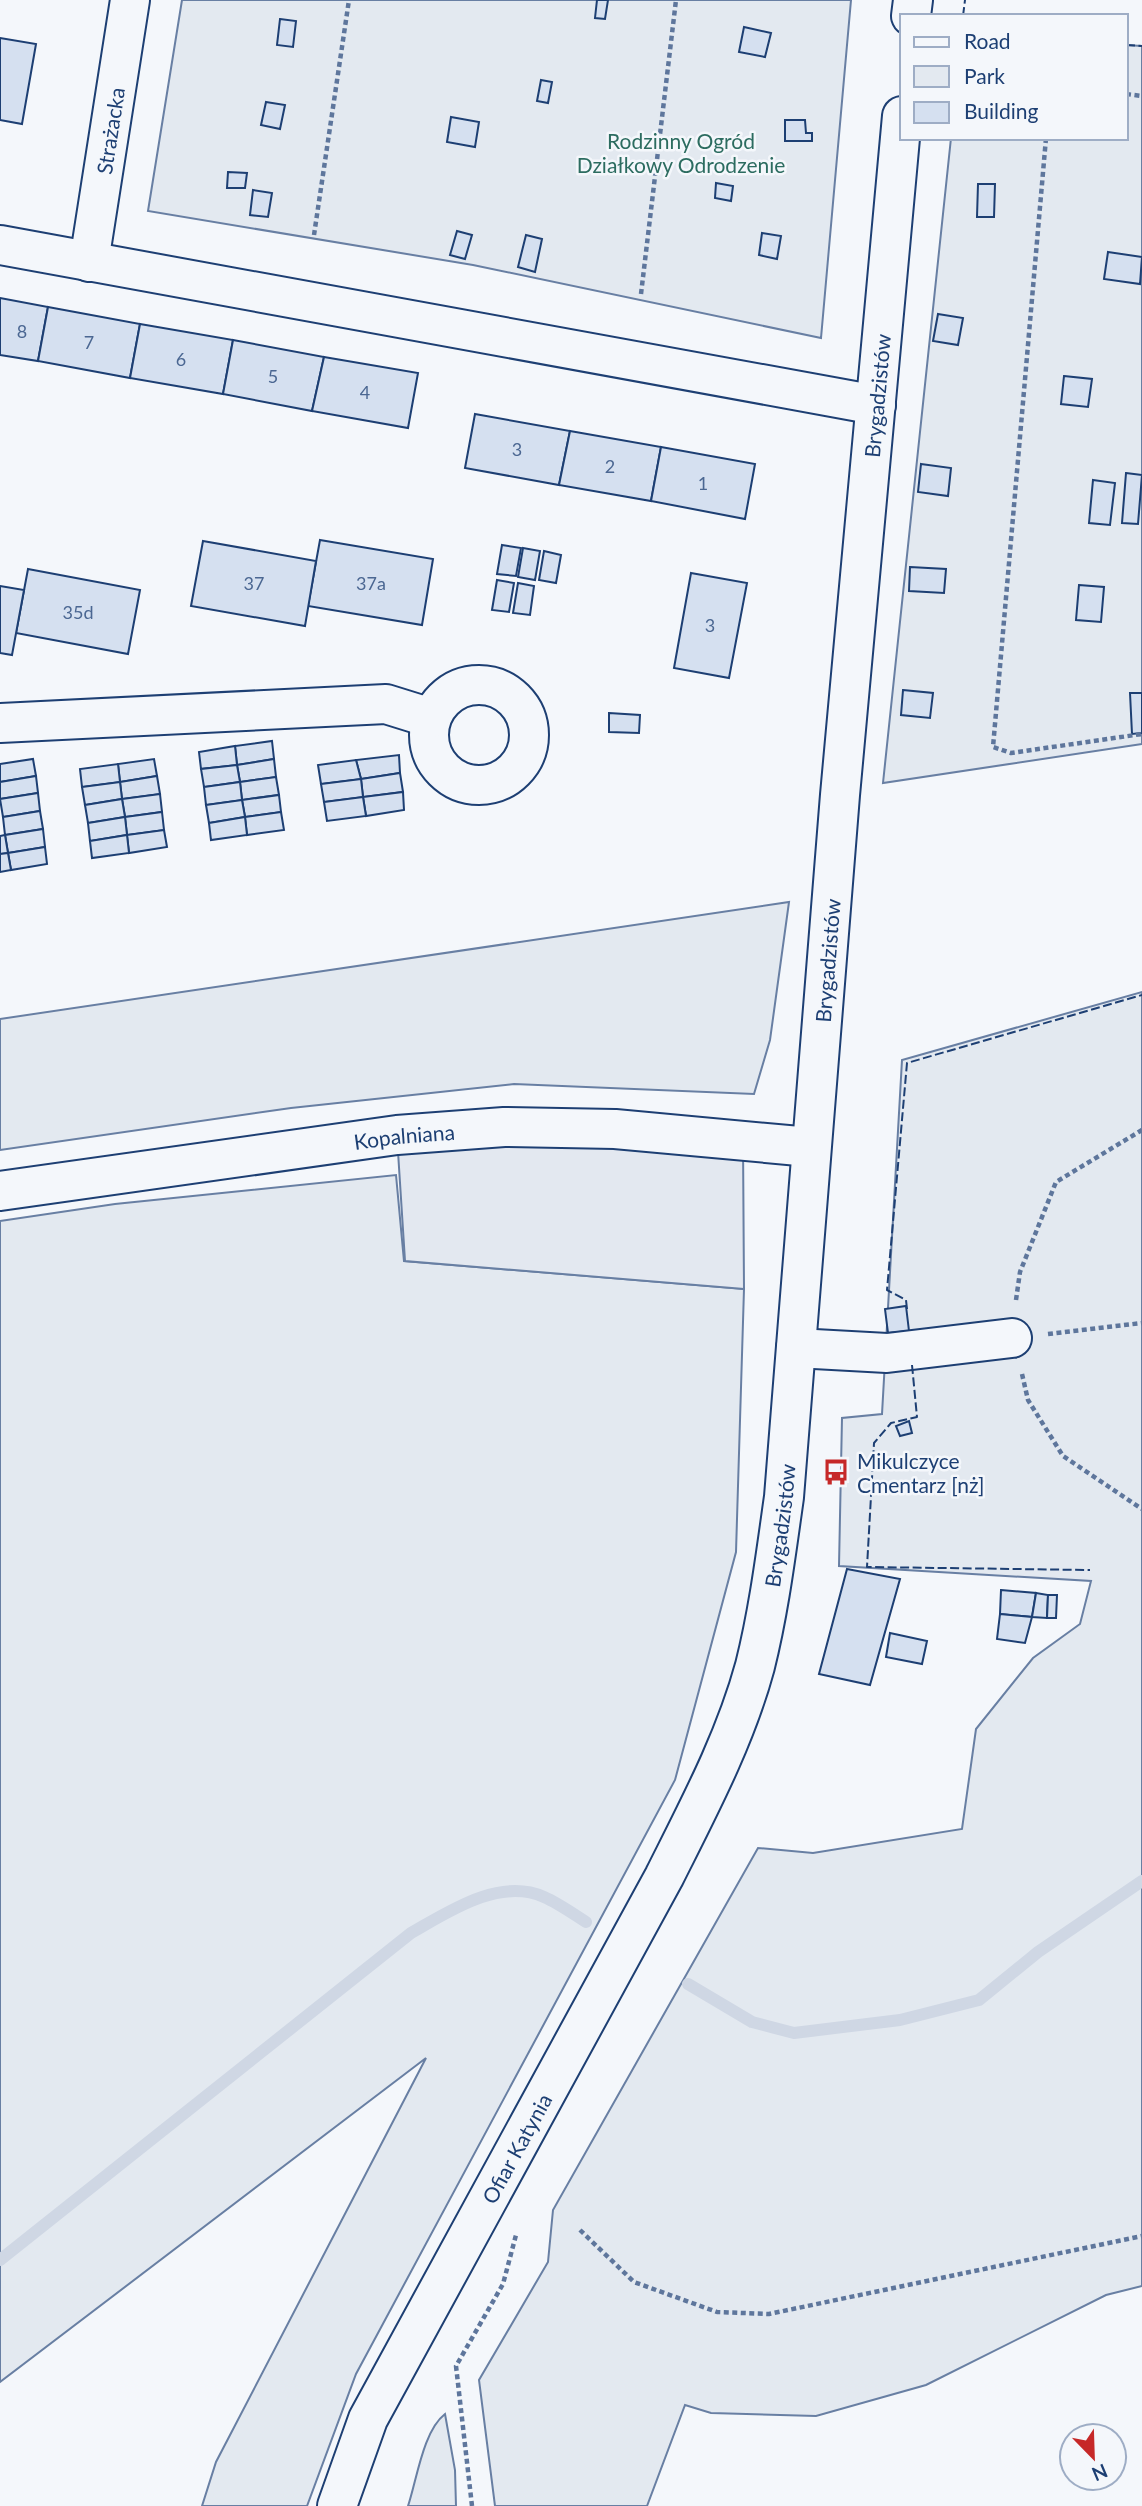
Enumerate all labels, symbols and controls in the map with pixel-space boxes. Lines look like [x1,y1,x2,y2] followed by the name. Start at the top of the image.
[900,14,1128,140] legend
[964,28,1011,53] text: Road
[964,63,1005,88] text: Park
[90,85,129,176] street label: Strażacka
[964,98,1039,123] text: Building
[577,128,785,177] park label: Rodzinny Ogród Działkowy Odrodzenie
[17,320,27,342] house number: 8
[84,331,94,353] house number: 7
[858,332,895,458] street label: Brygadzistów
[176,348,186,370] house number: 6
[268,365,278,387] house number: 5
[360,381,370,403] house number: 4
[512,438,522,460] house number: 3
[605,455,615,477] house number: 2
[698,472,708,494] house number: 1
[244,572,264,594] house number: 37
[356,572,386,594] house number: 37a
[63,601,93,623] house number: 35d
[705,614,715,636] house number: 3
[809,897,844,1023] street label: Brygadzistów
[352,1118,456,1153] street label: Kopalniana
[857,1448,984,1497] place label: Mikulczyce Cmentarz [nż]
[821,1457,851,1487] bus stop icon: Mikulczyce Cmentarz [nż]
[759,1462,799,1589] street label: Brygadzistów
[476,2089,556,2207] street label: Ofiar Katynia
[1058,2422,1128,2492] north arrow
[1089,2460,1111,2487] text: N

